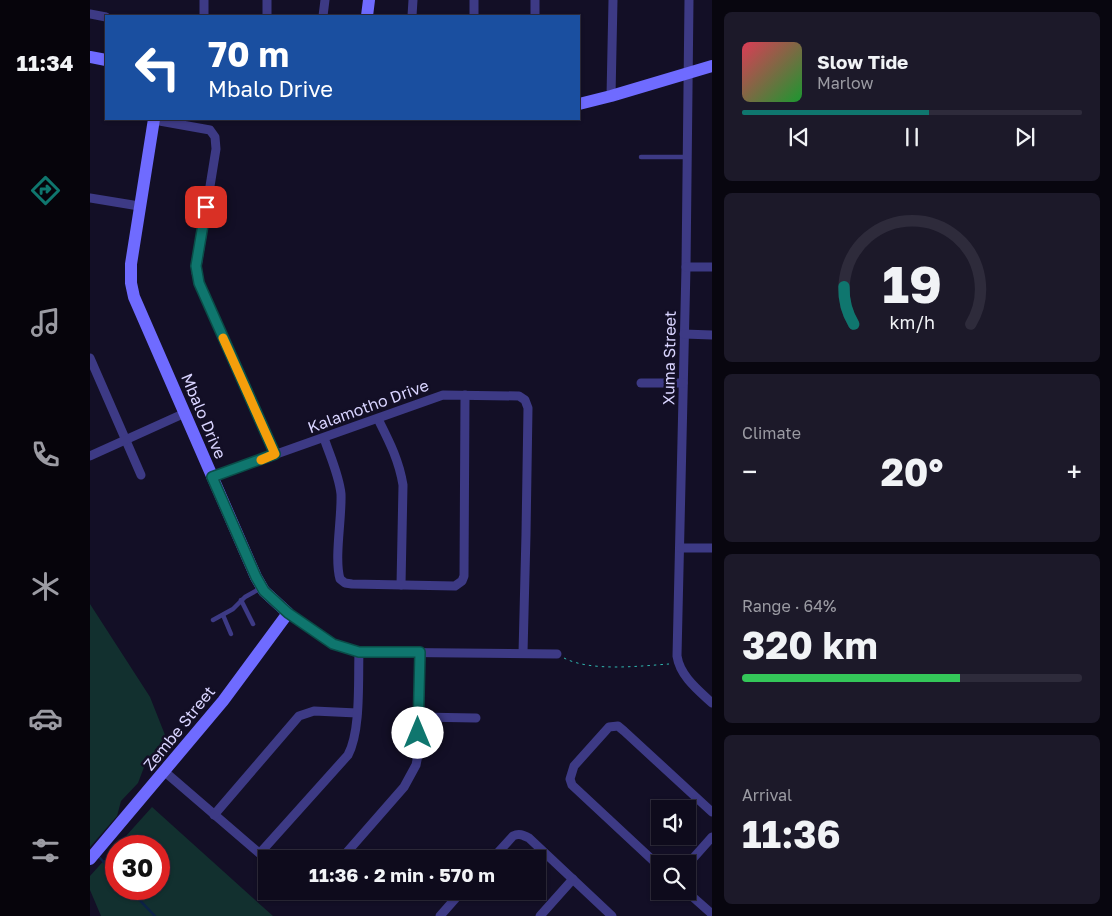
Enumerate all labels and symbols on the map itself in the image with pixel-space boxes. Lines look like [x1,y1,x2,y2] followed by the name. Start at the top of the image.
[185,186,227,228] pin
[658,311,680,405] street label: Xuma Street
[177,370,231,462] street label: Mbalo Drive
[305,375,431,437] street label: Kalamotho Drive
[139,682,219,774] street label: Zembe Street
[391,706,443,758] position arrow
[105,835,170,900] speed limit sign: 30

